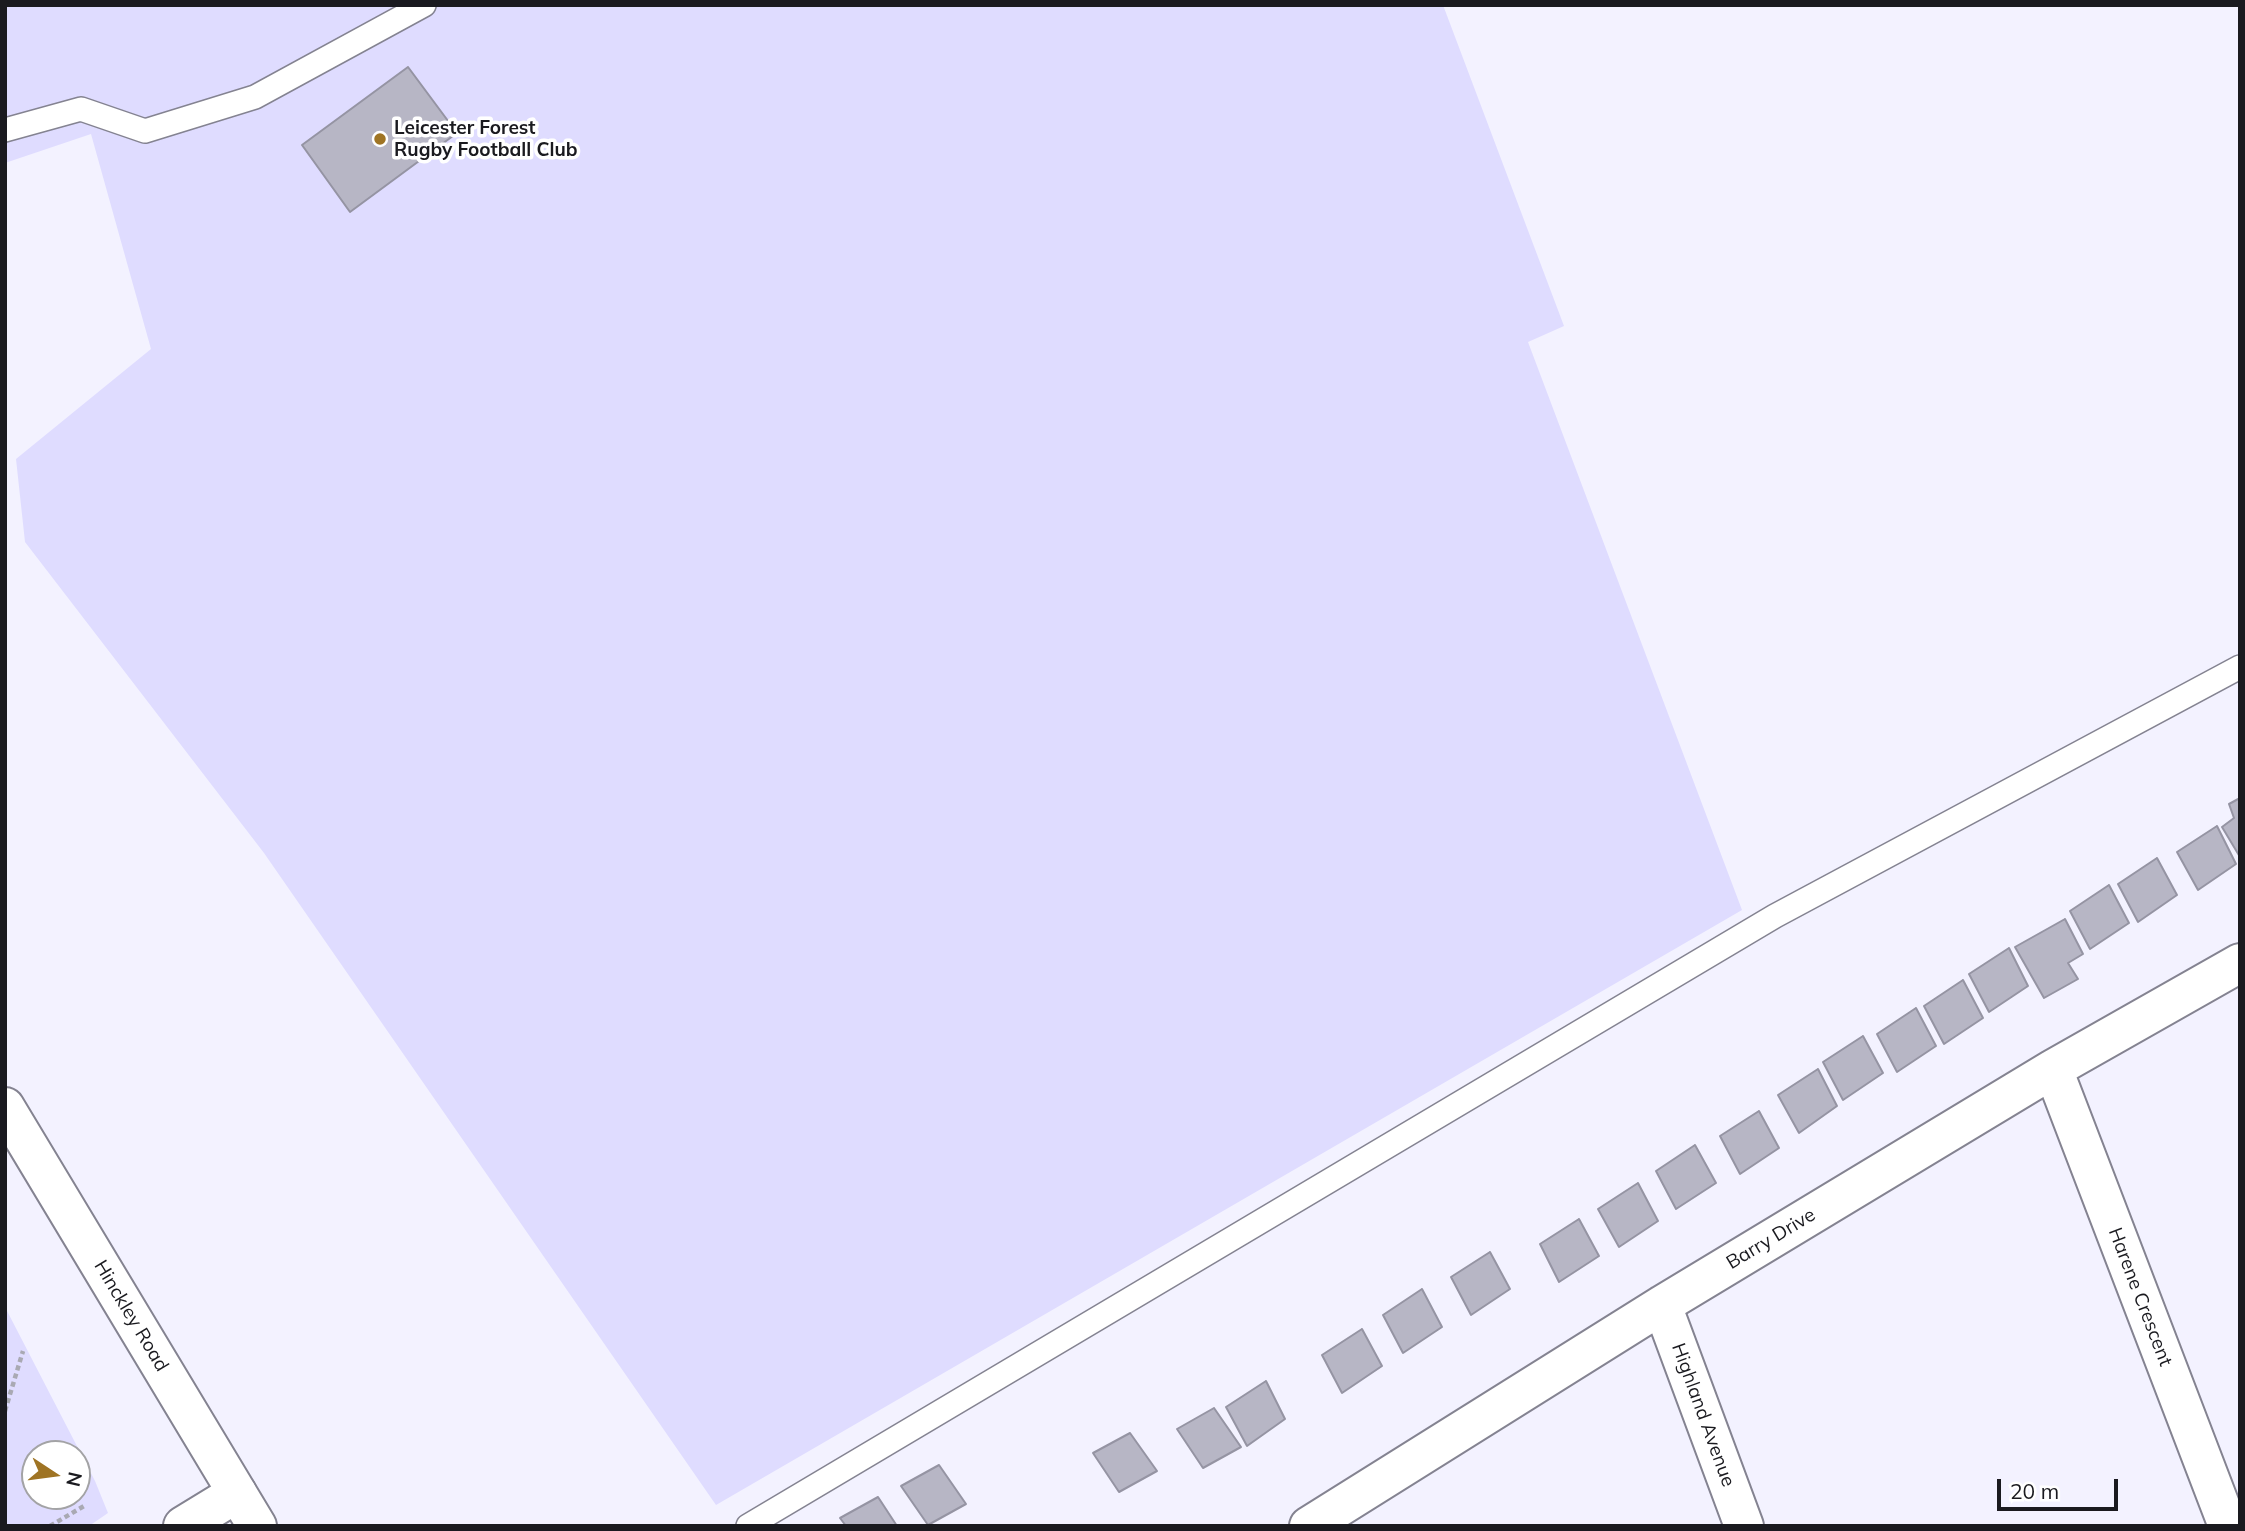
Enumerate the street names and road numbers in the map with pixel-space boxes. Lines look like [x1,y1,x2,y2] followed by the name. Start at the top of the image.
[1722,1204,1820,1274] street label: Barry Drive
[2103,1225,2177,1369] street label: Harene Crescent
[89,1256,173,1376] street label: Hinckley Road
[1666,1340,1740,1490] street label: Highland Avenue

